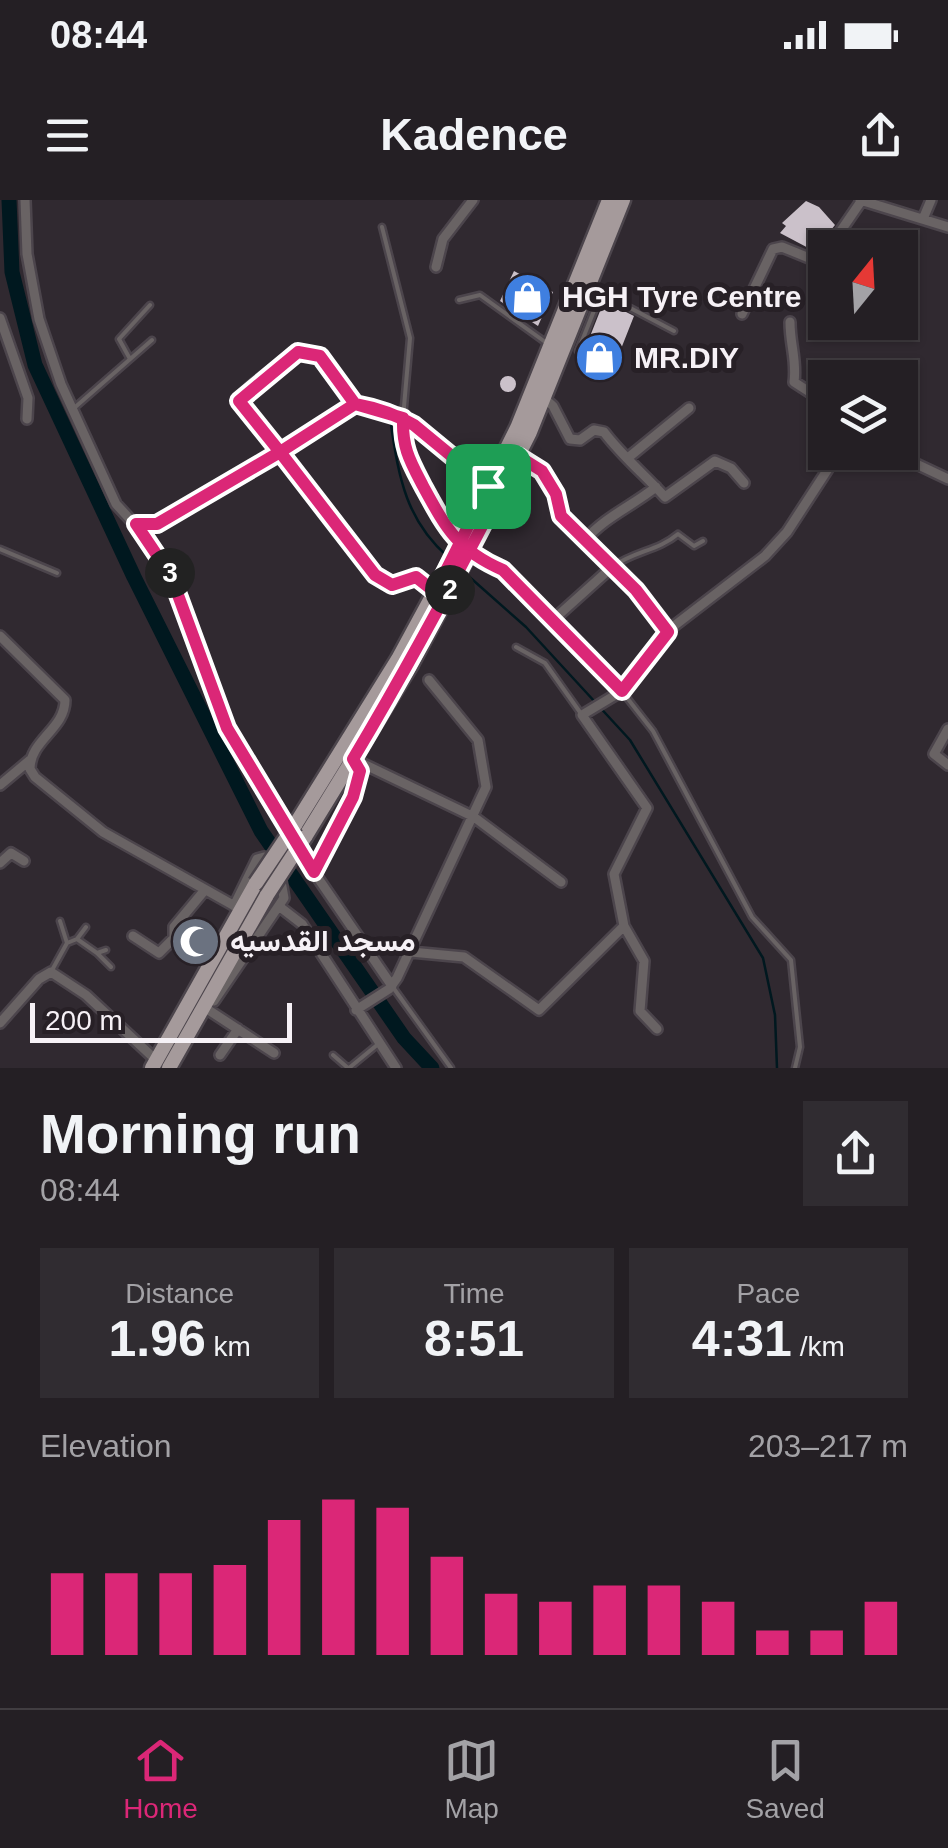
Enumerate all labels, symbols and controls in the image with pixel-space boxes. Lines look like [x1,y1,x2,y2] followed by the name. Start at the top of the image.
[50,14,147,56] text: 08:44
[40,108,95,163] icon: menu
[853,108,908,163] icon: share
[380,109,568,160] text: Kadence
[808,230,918,340] north arrow
[808,230,918,470] map controls
[501,271,553,323] shop icon: HGH Tyre Centre
[562,280,802,313] place label: HGH Tyre Centre
[573,332,625,384] shop icon: MR.DIY
[634,341,739,374] place label: MR.DIY
[808,360,918,470] button: layers
[446,444,531,529] pin
[461,459,516,514] icon: arrive
[145,548,195,598] pin: 3
[162,557,178,588] text: 3
[425,565,475,615] pin: 2
[442,574,458,605] text: 2
[169,915,221,967] mosque icon: مسجد القدسيه
[230,924,415,958] place label: مسجد القدسيه
[30,998,292,1043] scale bar
[45,1005,123,1036] text: 200 m
[803,1101,908,1206] button: share
[40,1103,361,1165] text: Morning run
[40,1172,120,1208] text: 08:44
[125,1278,234,1309] text: Distance
[443,1278,505,1309] text: Time
[736,1278,800,1309] text: Pace
[108,1311,206,1367] text: 1.96
[424,1311,524,1367] text: 8:51
[692,1311,792,1367] text: 4:31
[206,1331,251,1362] text: km
[792,1331,845,1362] text: /km
[40,1428,172,1464] text: Elevation
[748,1428,908,1464] text: 203–217 m
[123,1733,198,1825] tab: Home
[444,1733,499,1825] tab: Map
[745,1733,825,1825] tab: Saved

